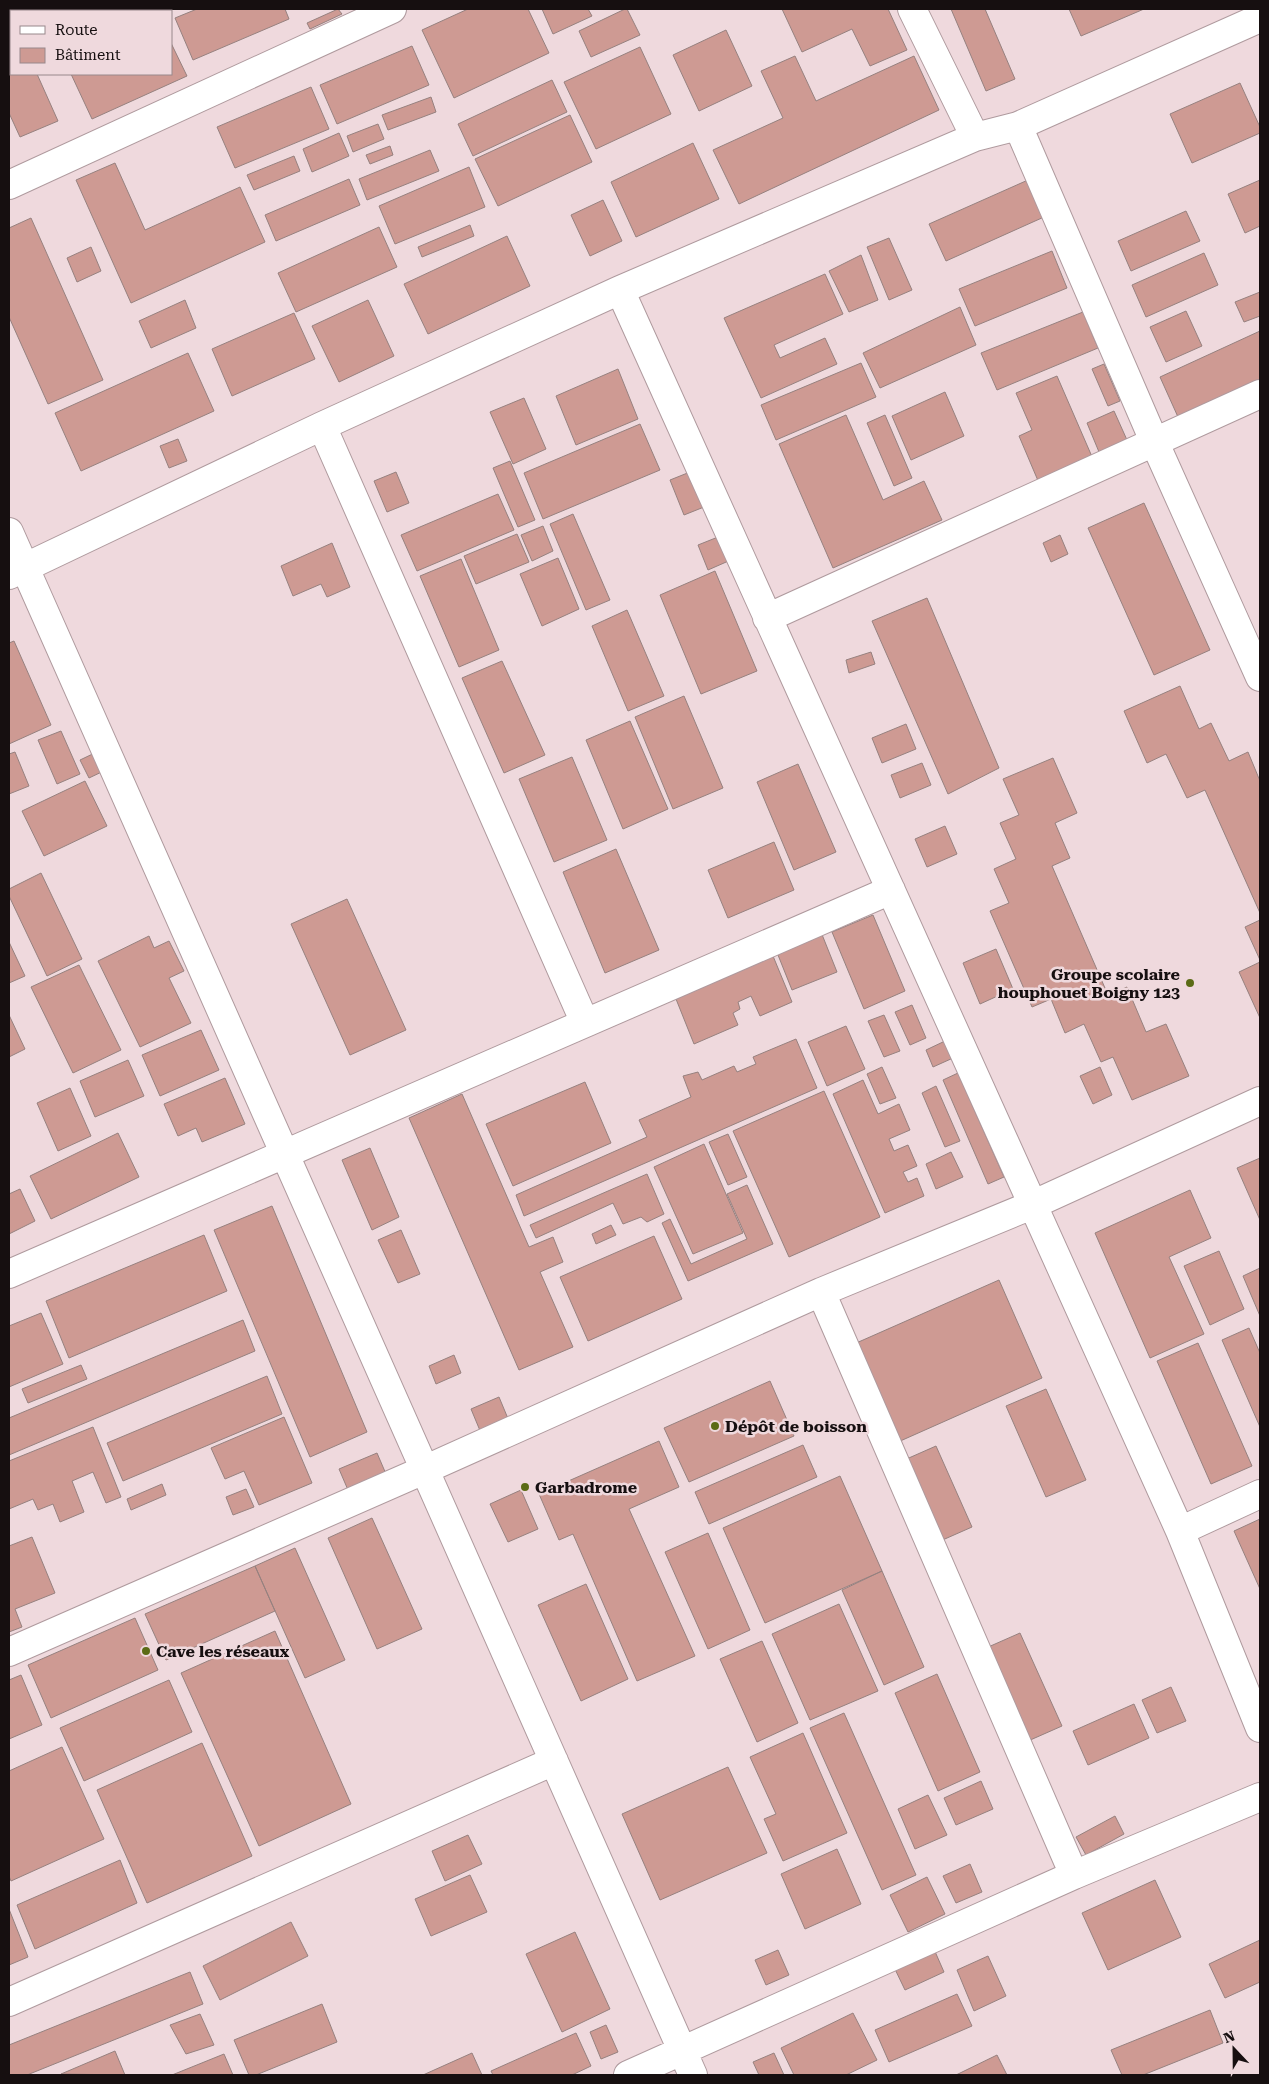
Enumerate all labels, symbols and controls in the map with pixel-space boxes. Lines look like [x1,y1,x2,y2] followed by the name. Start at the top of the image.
[10,10,172,75] legend
[55,21,97,39] text: Route
[55,46,121,64] text: Bâtiment
[998,965,1180,1002] place label: Groupe scolaire houphouet Boigny 123
[1184,977,1196,989] marker: Groupe scolaire houphouet Boigny 123
[725,1417,867,1436] place label: Dépôt de boisson
[709,1420,721,1432] marker: Dépôt de boisson
[535,1478,637,1497] place label: Garbadrome
[519,1481,531,1493] marker: Garbadrome
[156,1642,290,1661] place label: Cave les réseaux
[140,1645,152,1657] marker: Cave les réseaux
[1209,2024,1259,2074] north arrow
[1221,2027,1237,2046] text: N

